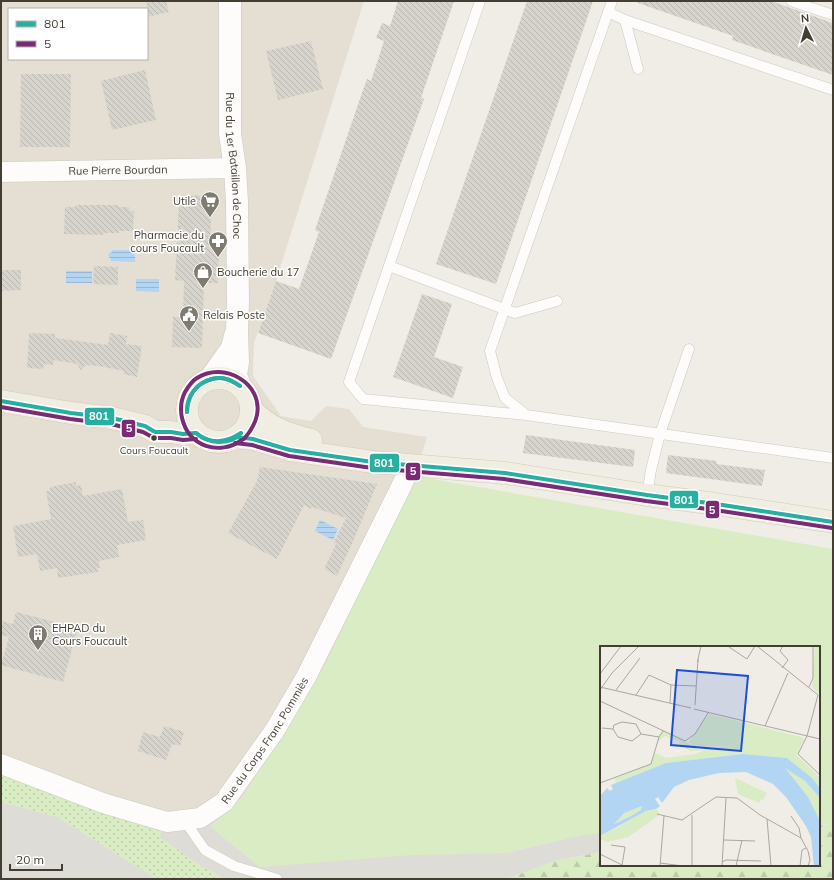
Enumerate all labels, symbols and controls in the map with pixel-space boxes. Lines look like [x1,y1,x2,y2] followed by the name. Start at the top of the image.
[8,8,148,60] legend
[786,8,826,48] north arrow
[800,11,810,25] text: N
[44,16,66,31] text: 801
[44,36,51,51] text: 5
[223,92,244,240] street label: Rue du 1er Bataillon de Choc
[68,162,168,178] street label: Rue Pierre Bourdan
[199,190,221,218] supermarket icon: Utile
[173,194,196,208] place label: Utile
[130,228,204,255] place label: Pharmacie du cours Foucault
[207,230,229,258] pharmacy icon: Pharmacie du cours Foucault
[192,261,214,289] shop icon: Boucherie du 17
[217,265,299,279] place label: Boucherie du 17
[178,304,200,332] public building icon: Relais Poste
[203,308,265,322] place label: Relais Poste
[84,407,115,426] line badge: 801
[89,409,109,423] text: 801
[121,419,136,438] line badge: 5
[126,421,133,435] text: 5
[149,433,159,443] marker: Cours Foucault
[120,444,189,457] place label: Cours Foucault
[369,453,400,473] line badge: 801
[374,456,394,470] text: 801
[405,462,421,481] line badge: 5
[410,464,417,478] text: 5
[669,490,699,509] line badge: 801
[674,493,694,507] text: 801
[705,500,720,519] line badge: 5
[709,503,716,517] text: 5
[52,621,128,648] place label: EHPAD du Cours Foucault
[27,623,49,651] building icon: EHPAD du Cours Foucault
[600,646,820,866] inset map
[218,674,311,807] street label: Rue du Corps Franc Pommiès
[10,846,62,872] scale bar
[16,852,44,867] text: 20 m

